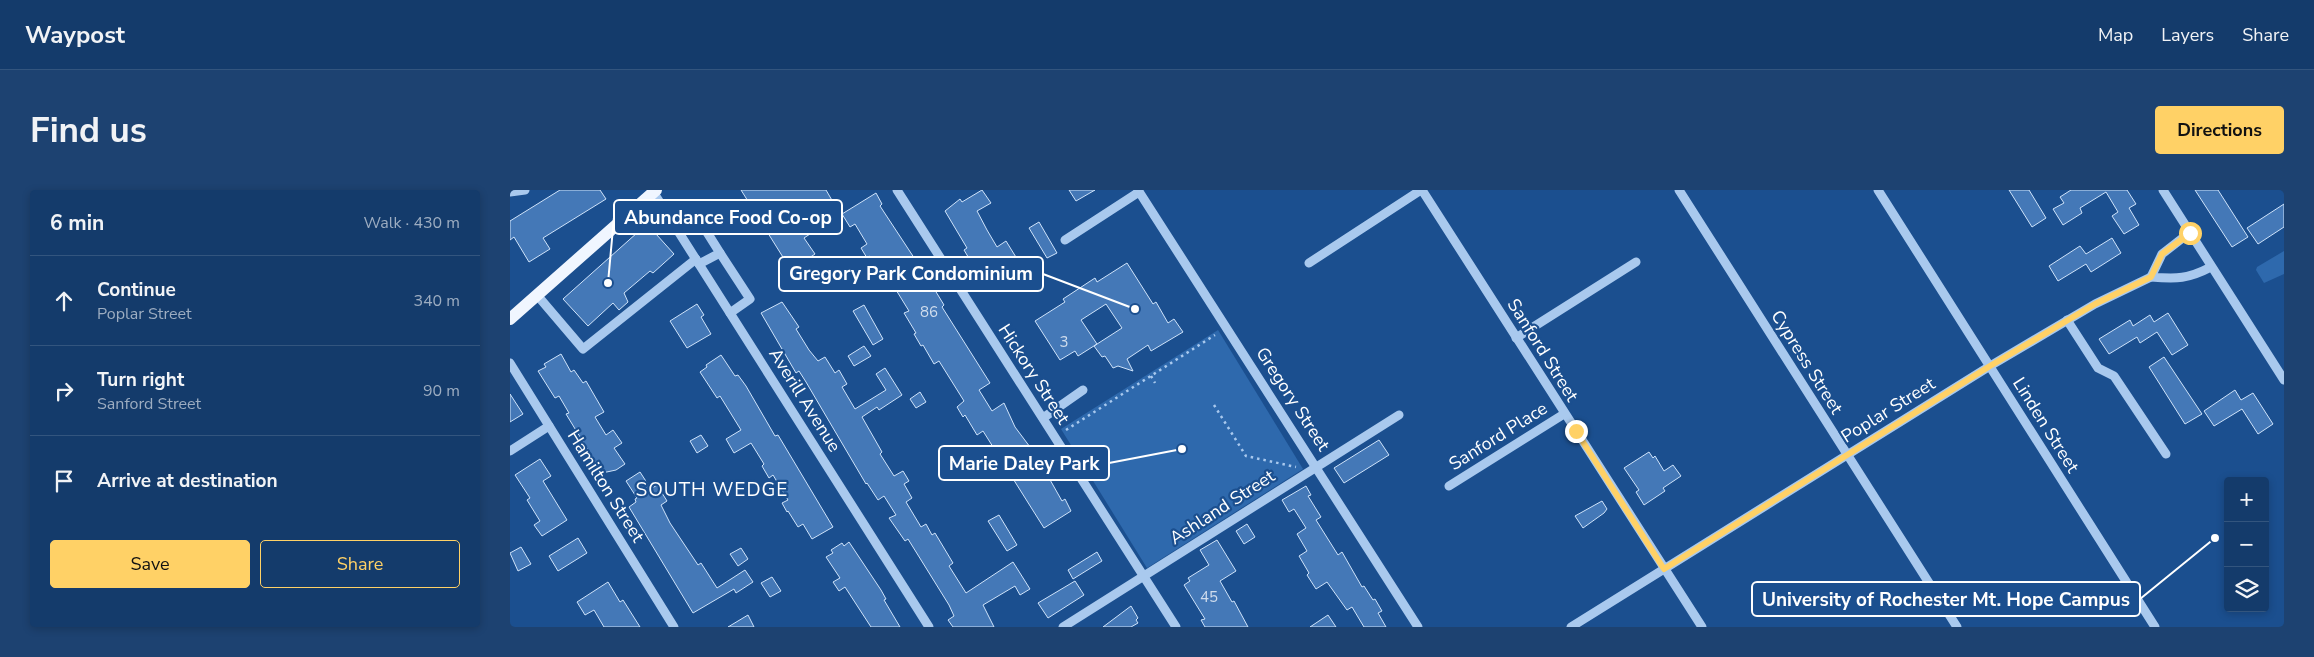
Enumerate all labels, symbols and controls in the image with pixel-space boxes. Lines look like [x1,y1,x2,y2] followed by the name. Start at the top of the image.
[25,19,125,51] text: Waypost
[2098,23,2133,47] text: Map
[2161,23,2214,47] text: Layers
[2242,23,2289,47] text: Share
[2155,106,2284,154] button: Directions
[30,107,147,154] text: Find us
[614,200,842,234] callout: Abundance Food Co-op
[624,205,832,231] text: Abundance Food Co-op
[50,209,104,237] text: 6 min
[364,212,460,234] text: Walk · 430 m
[2179,222,2202,245] route start
[779,257,1043,291] callout: Gregory Park Condominium
[789,261,1033,287] text: Gregory Park Condominium
[97,277,176,303] text: Continue
[50,287,78,315] icon: ahead
[413,290,460,312] text: 340 m
[1502,294,1585,407] street label: Sanford Street
[920,302,938,322] house number: 86
[97,303,192,325] text: Poplar Street
[1765,305,1849,419] street label: Cypress Street
[993,319,1076,429] street label: Hickory Street
[1059,332,1069,352] house number: 3
[1250,342,1336,456] street label: Gregory Street
[763,343,847,457] street label: Averill Avenue
[97,367,184,393] text: Turn right
[1836,371,1940,448] street label: Poplar Street
[2007,373,2085,478] street label: Linden Street
[50,377,78,405] icon: right
[423,380,460,402] text: 90 m
[97,393,201,415] text: Sanford Street
[1444,396,1552,476] street label: Sanford Place
[1565,420,1588,443] route end
[562,425,651,547] street label: Hamilton Street
[939,446,1109,480] callout: Marie Daley Park
[949,451,1100,477] text: Marie Daley Park
[1165,464,1280,550] street label: Ashland Street
[50,467,78,495] icon: arrive
[97,468,278,494] text: Arrive at destination
[636,477,788,503] district label: SOUTH WEDGE
[2224,477,2269,612] map controls
[2224,477,2269,522] button: +
[2224,522,2269,567] button: −
[50,540,250,588] button: Save
[260,540,460,588] button: Share
[2224,567,2269,612] button: layers
[1752,582,2140,616] callout: University of Rochester Mt. Hope Campus
[1200,587,1218,607] house number: 45
[1762,587,2130,613] text: University of Rochester Mt. Hope Campus

